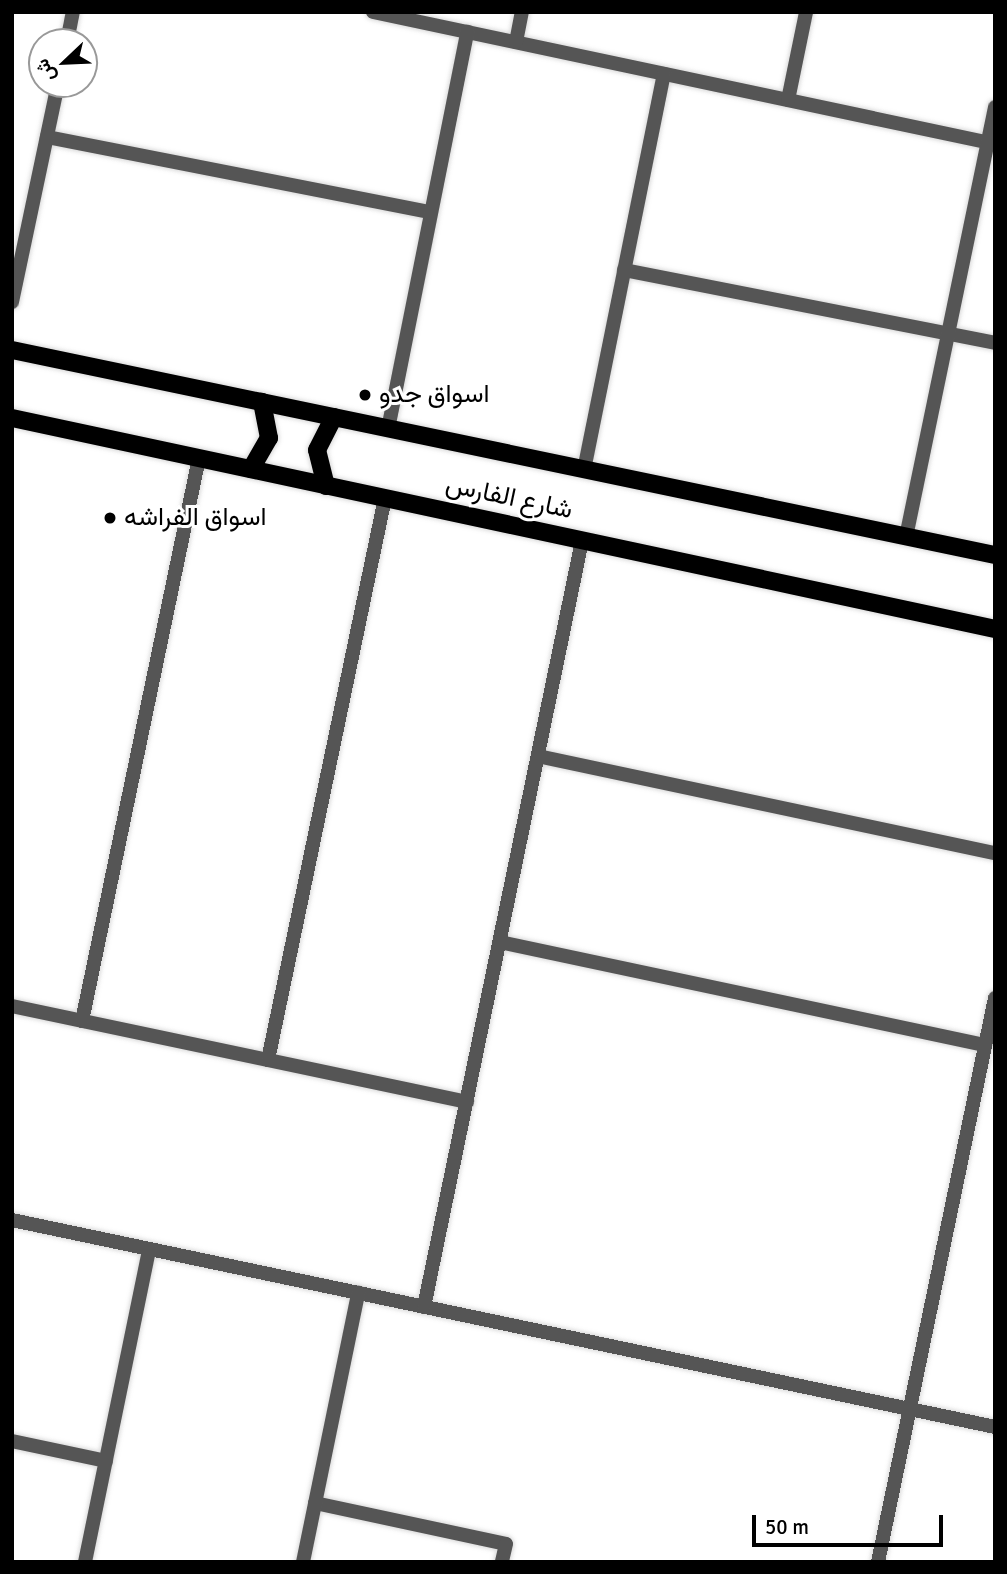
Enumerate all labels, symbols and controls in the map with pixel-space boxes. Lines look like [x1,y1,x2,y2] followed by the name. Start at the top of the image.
[28,28,98,98] north arrow
[30,55,61,86] text: ش
[379,379,490,411] place label: اسواق جدو
[357,387,373,403] marker: اسواق جدو
[443,469,575,527] street label: شارع الفارس
[124,502,267,534] place label: اسواق الفراشه
[102,510,118,526] marker: اسواق الفراشه
[755,1500,946,1544] scale bar
[765,1514,809,1540] text: 50 m

